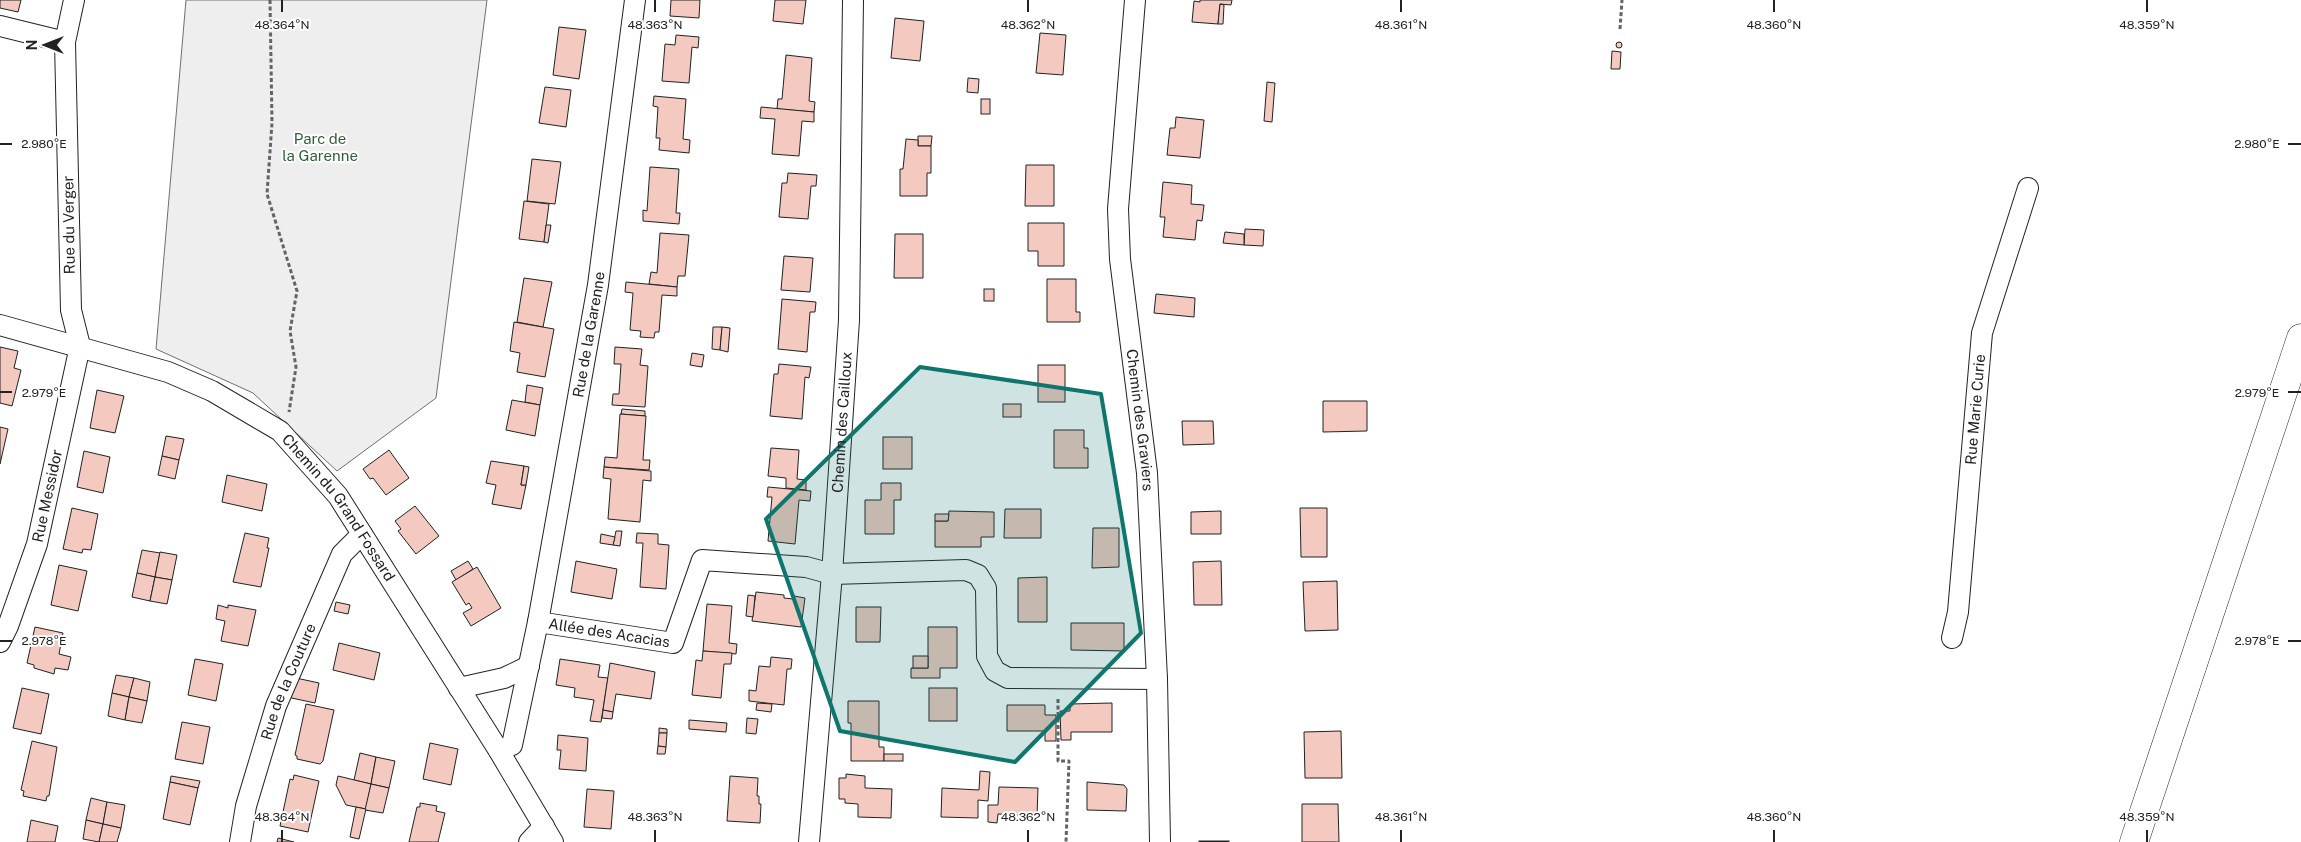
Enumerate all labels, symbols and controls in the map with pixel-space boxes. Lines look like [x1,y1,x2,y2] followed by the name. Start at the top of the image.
[254,18,310,32] text: 48.364°N
[627,18,683,32] text: 48.363°N
[1001,18,1055,32] text: 48.362°N
[1375,18,1427,32] text: 48.361°N
[1747,18,1801,32] text: 48.360°N
[2119,18,2175,32] text: 48.359°N
[20,20,70,70] north arrow
[24,40,40,50] text: N
[282,130,358,164] park label: Parc de la Garenne
[21,137,67,151] text: 2.980°E
[2234,137,2280,151] text: 2.980°E
[59,175,78,274] street label: Rue du Verger
[569,271,608,399] street label: Rue de la Garenne
[1123,348,1157,491] street label: Chemin des Graviers
[828,351,855,493] street label: Chemin des Cailloux
[1962,353,1988,466] street label: Rue Marie Curie
[22,386,66,400] text: 2.979°E
[2235,386,2279,400] text: 2.979°E
[279,430,399,584] street label: Chemin du Grand Fossard
[29,448,65,544] street label: Rue Messidor
[547,615,671,650] street label: Allée des Acacias
[257,621,319,742] street label: Rue de la Couture
[22,634,66,648] text: 2.978°E
[2235,634,2279,648] text: 2.978°E
[254,810,310,824] text: 48.364°N
[627,810,683,824] text: 48.363°N
[1001,810,1055,824] text: 48.362°N
[1375,810,1427,824] text: 48.361°N
[1747,810,1801,824] text: 48.360°N
[2119,810,2175,824] text: 48.359°N

